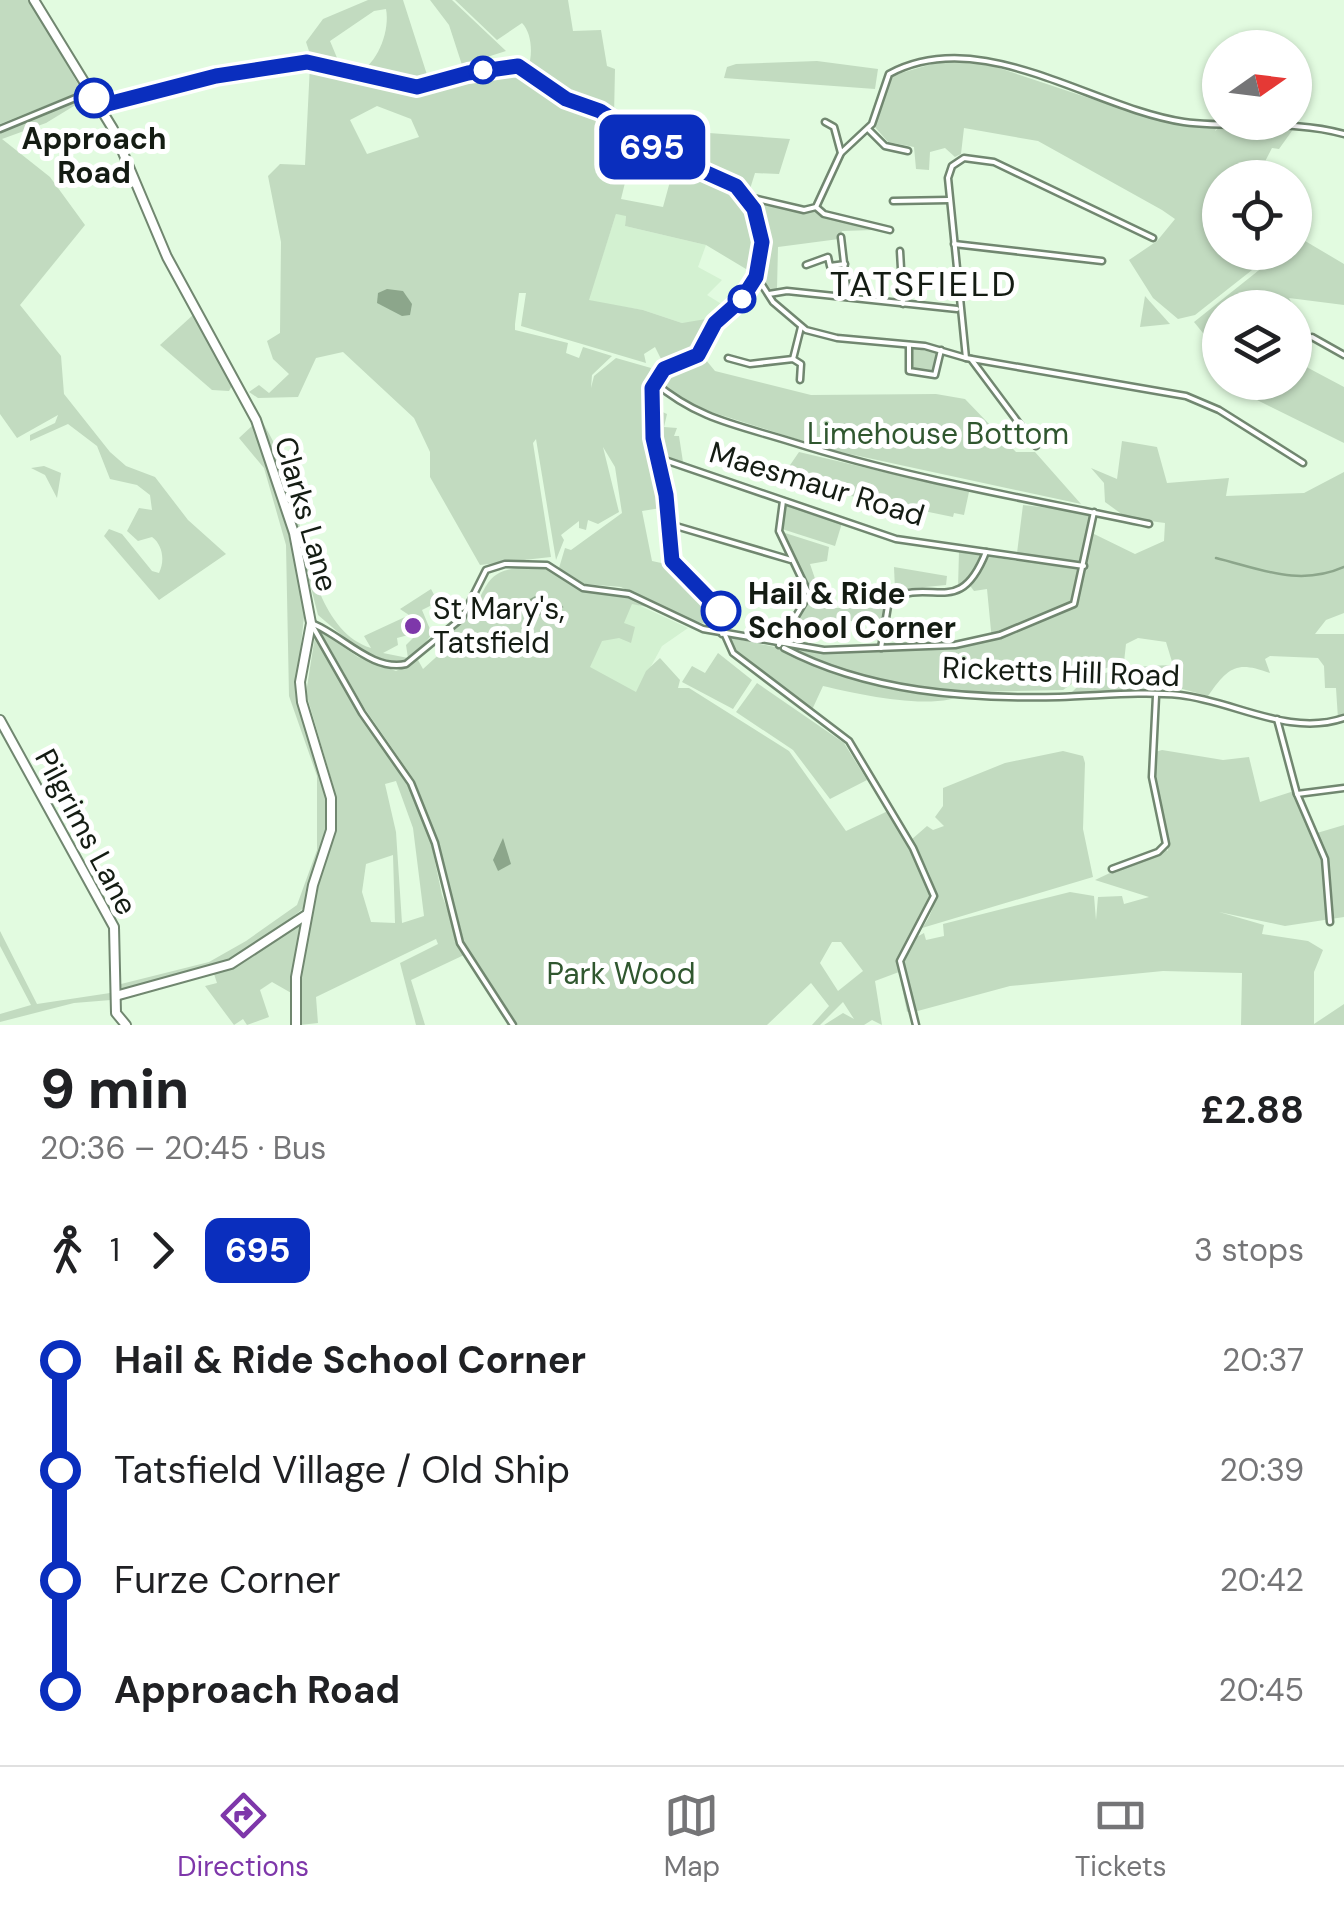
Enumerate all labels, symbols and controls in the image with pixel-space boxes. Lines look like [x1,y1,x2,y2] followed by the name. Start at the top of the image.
[1202,30,1312,140] north arrow
[1202,30,1312,400] map controls
[470,57,496,83] unlabelled marker
[75,79,113,117] marker: Approach Road
[594,114,710,180] line badge: 695
[21,119,167,192] place label: Approach Road
[619,124,685,170] text: 695
[1202,160,1312,270] button: locate
[830,261,1018,307] district label: TATSFIELD
[729,286,755,312] unlabelled marker
[1202,290,1312,400] button: layers
[807,414,1069,453] park label: Limehouse Bottom
[266,432,347,596] street label: Clarks Lane
[705,432,929,535] street label: Maesmaur Road
[748,574,956,647] place label: Hail & Ride School Corner
[433,589,565,662] place label: St Mary's, Tatsfield
[702,592,740,630] marker: Hail & Ride School Corner
[402,615,424,637] marker: St Mary's, Tatsfield
[941,648,1181,695] street label: Ricketts Hill Road
[26,742,146,921] street label: Pilgrims Lane
[546,954,696,993] park label: Park Wood
[40,1053,189,1125] text: 9 min
[1201,1085,1304,1135] text: £2.88
[40,1127,326,1169] text: 20:36 – 20:45 · Bus
[40,1223,95,1278] icon: walk
[135,1223,190,1278] icon: forward
[225,1227,290,1273] text: 695
[110,1229,120,1271] text: 1
[1194,1229,1304,1271] text: 3 stops
[114,1335,586,1385] text: Hail & Ride School Corner
[1222,1339,1304,1381] text: 20:37
[114,1445,570,1495] text: Tatsfield Village / Old Ship
[1219,1449,1304,1491] text: 20:39
[114,1555,341,1605] text: Furze Corner
[1220,1559,1304,1601] text: 20:42
[114,1665,400,1715] text: Approach Road
[1219,1669,1304,1711] text: 20:45
[177,1788,309,1885] tab: Directions
[664,1788,720,1885] tab: Map
[1075,1788,1167,1885] tab: Tickets

